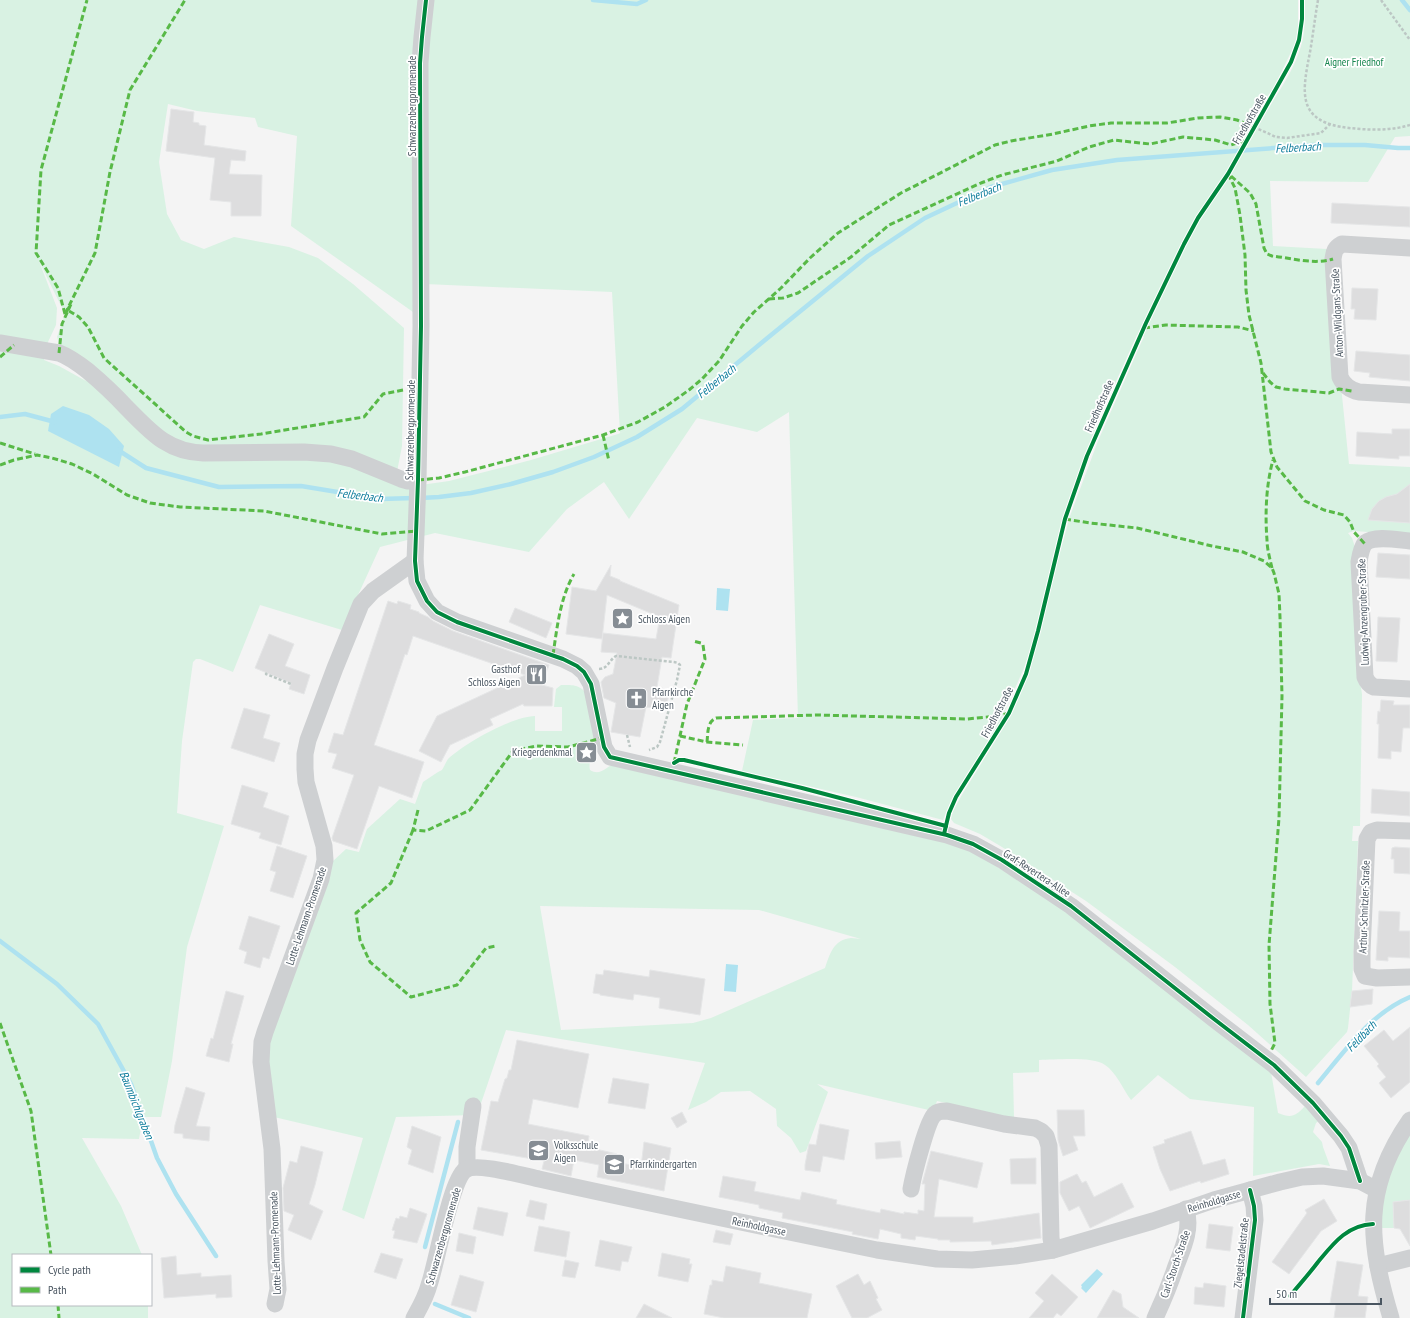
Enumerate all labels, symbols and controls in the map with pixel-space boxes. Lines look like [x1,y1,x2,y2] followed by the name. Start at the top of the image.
[405,55,419,156] street label: Schwarzenbergpromenade
[1325,55,1384,69] park label: Aigner Friedhof
[1229,91,1269,147] street label: Friedhofstraße
[1275,138,1322,156] water label: Felberbach
[955,178,1004,210] water label: Felberbach
[1328,268,1346,358] street label: Anton-Wildgans-Straße
[694,360,739,401] water label: Felberbach
[1081,377,1117,434] street label: Friedhofstraße
[402,379,418,480] street label: Schwarzenbergpromenade
[336,485,384,505] water label: Felberbach
[1354,558,1372,666] street label: Ludwig-Anzengruber-Straße
[610,606,636,632] place icon: Schloss Aigen
[638,612,690,626] place label: Schloss Aigen
[468,662,521,689] place label: Gasthof Schloss Aigen
[523,662,549,688] restaurant icon: Gasthof Schloss Aigen
[978,684,1016,740] street label: Friedhofstraße
[623,685,649,711] church icon: Pfarrkirche Aigen
[652,685,694,712] place label: Pfarrkirche Aigen
[574,739,600,765] place icon: Kriegerdenkmal
[512,745,572,759] place label: Kriegerdenkmal
[1001,846,1074,900] street label: Graf-Revertera-Allee
[1355,860,1373,954] street label: Arthur-Schnitzler-Straße
[283,865,330,967] street label: Lotte-Lehmann-Promenade
[1343,1017,1380,1055] water label: Feldbach
[116,1069,158,1142] water label: Baumbichlgraben
[526,1138,552,1164] school or university icon: Volksschule Aigen
[553,1138,599,1165] place label: Volksschule Aigen
[601,1151,627,1177] school or university icon: Pfarrkindergarten
[630,1157,697,1171] place label: Pfarrkindergarten
[422,1185,464,1286] street label: Schwarzenbergpromenade
[1186,1186,1243,1216] street label: Reinholdgasse
[266,1191,284,1295] street label: Lotte-Lehmann-Promenade
[731,1213,788,1239] street label: Reinholdgasse
[1230,1217,1252,1289] street label: Ziegelstadelstraße
[1157,1228,1193,1300] street label: Carl-Storch-Straße
[12,1254,152,1306] legend
[48,1262,91,1277] text: Cycle path
[1270,1280,1381,1306] scale bar
[48,1282,66,1297] text: Path
[1276,1286,1297,1301] text: 50 m

